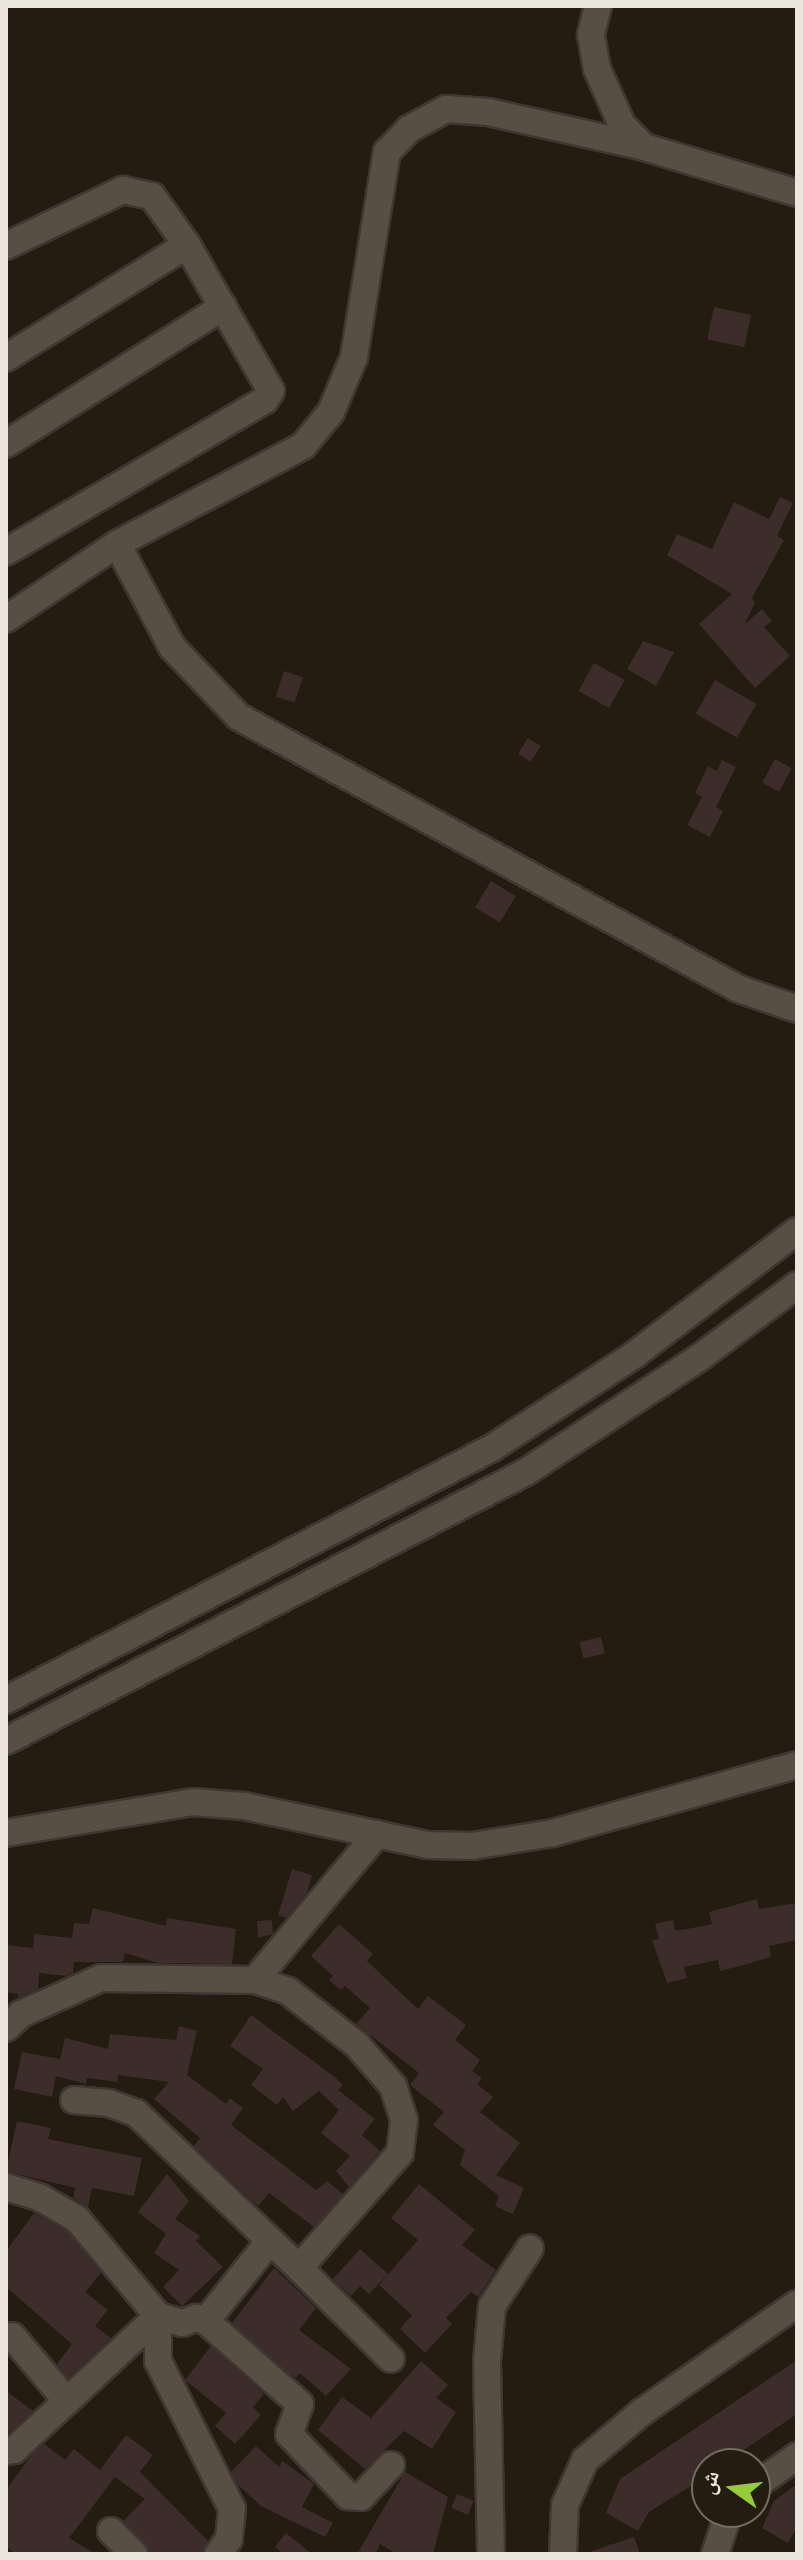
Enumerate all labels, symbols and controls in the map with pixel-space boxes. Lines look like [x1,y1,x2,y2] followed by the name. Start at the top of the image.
[691,2448,771,2528] north arrow
[693,2468,725,2497] text: ش

